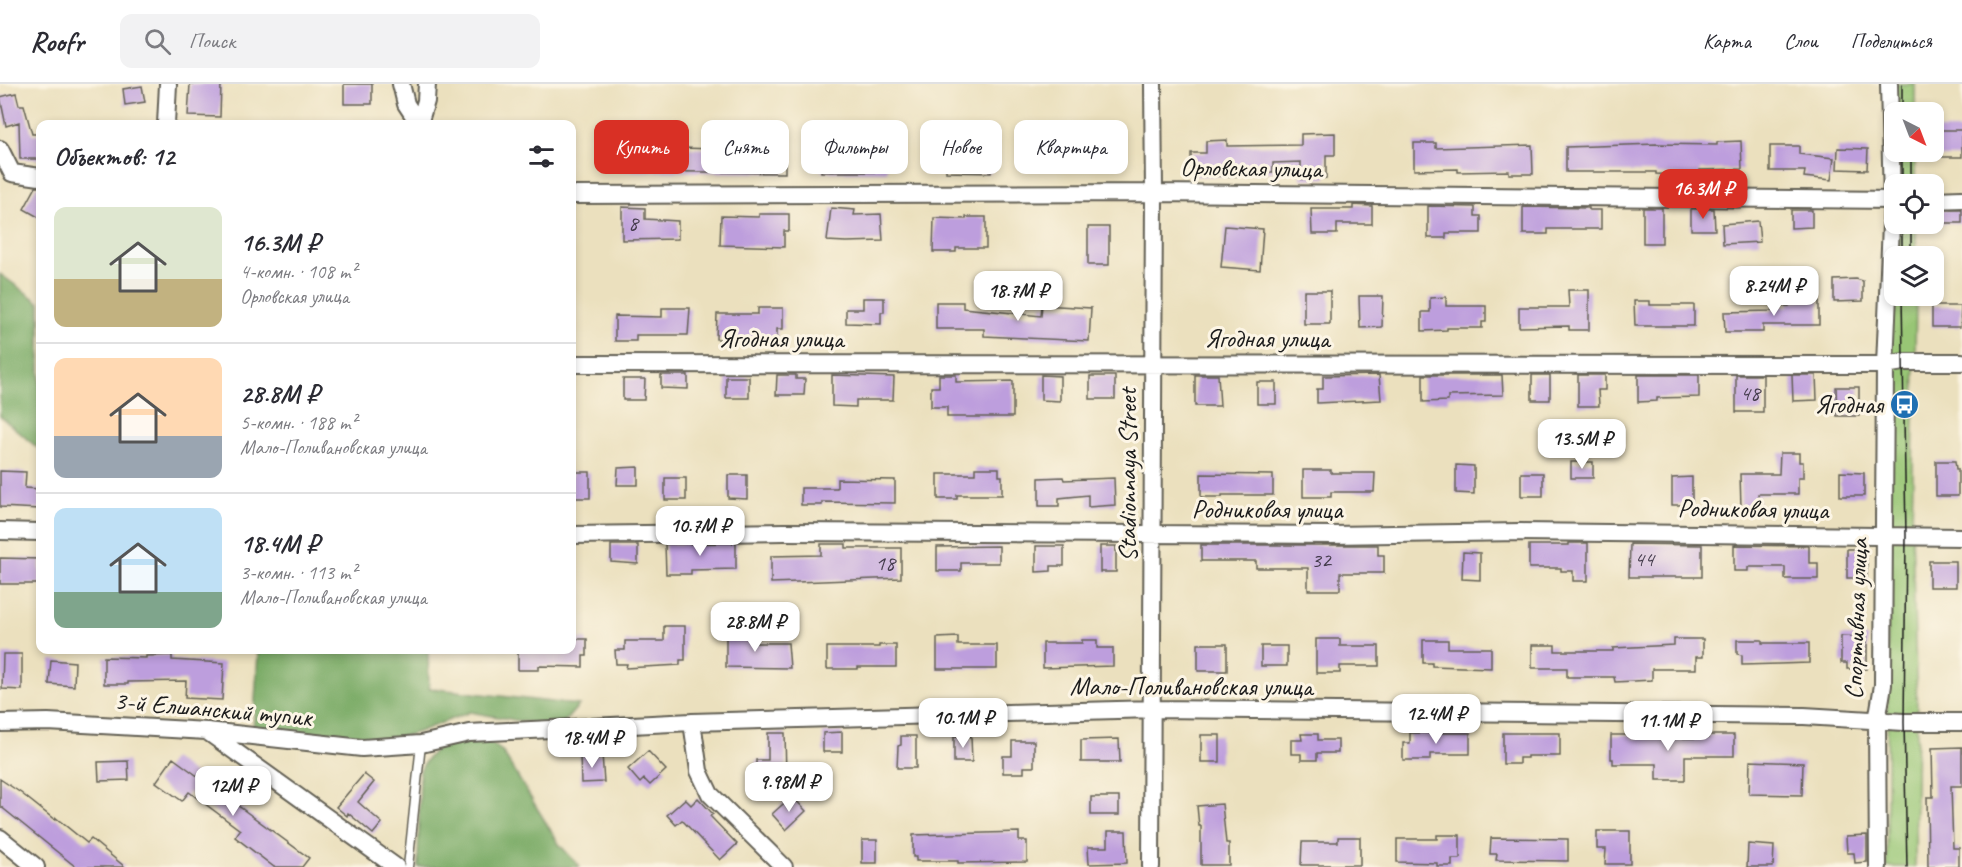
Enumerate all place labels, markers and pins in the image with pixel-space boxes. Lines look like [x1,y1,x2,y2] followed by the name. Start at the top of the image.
[1648,169,1758,220] pin: 16.3M ₽
[1719,266,1829,317] pin: 8.24M ₽
[963,271,1073,322] pin: 18.7M ₽
[1814,388,1885,421] place label: Ягодная
[1888,388,1920,420] bus stop icon: Ягодная
[1527,419,1637,470] pin: 13.5M ₽
[645,506,755,557] pin: 10.7M ₽
[700,602,810,653] pin: 28.8M ₽
[1381,694,1491,745] pin: 12.4M ₽
[908,698,1018,749] pin: 10.1M ₽
[1613,701,1723,752] pin: 11.1M ₽
[537,718,647,769] pin: 18.4M ₽
[734,762,844,813] pin: 9.98M ₽
[191,766,275,817] pin: 12M ₽

